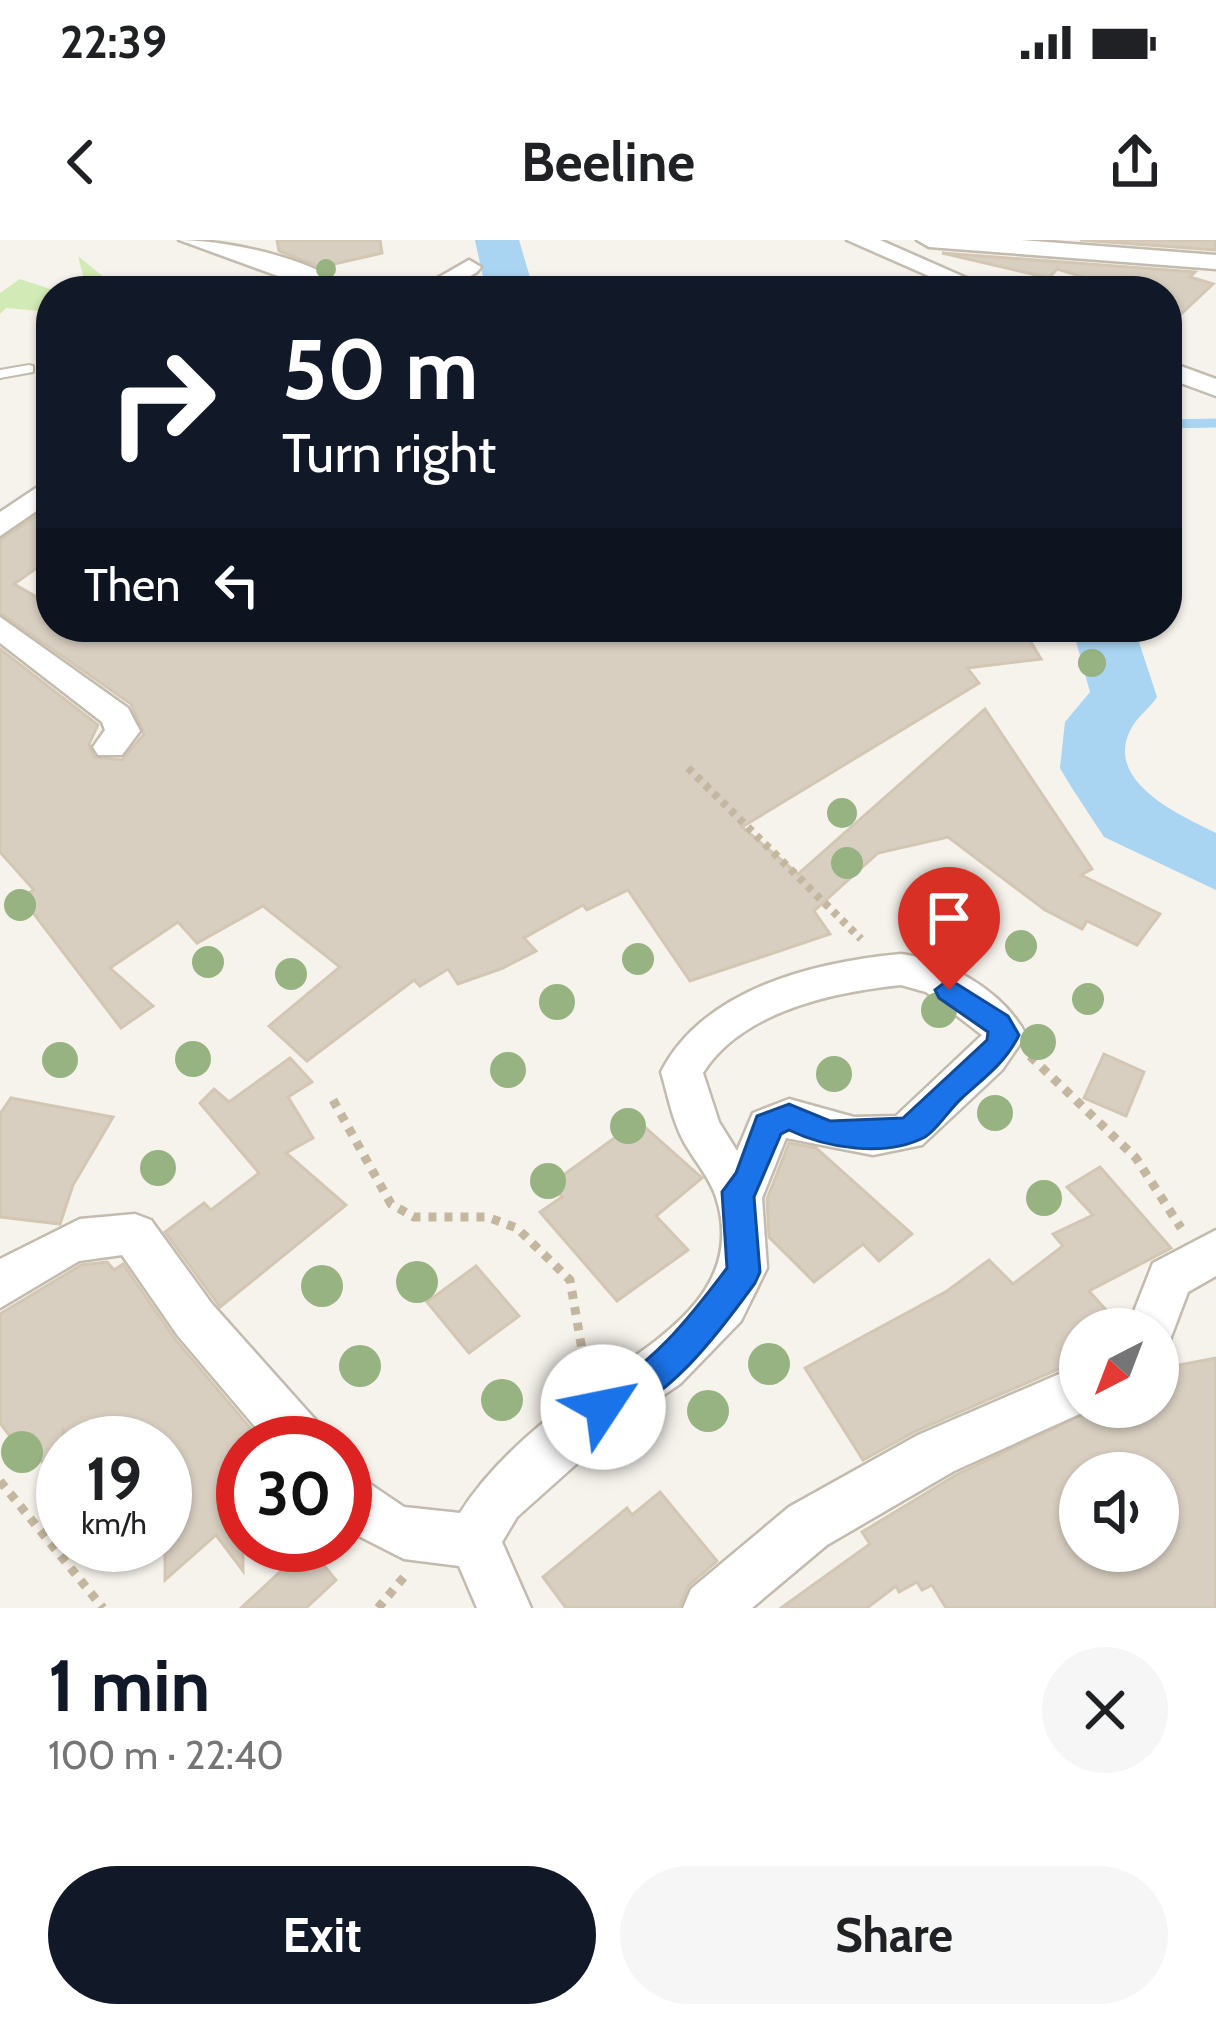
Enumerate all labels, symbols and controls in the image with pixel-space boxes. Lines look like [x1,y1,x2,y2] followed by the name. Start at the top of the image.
[60,15,167,69] text: 22:39
[48,129,114,195] icon: back
[521,129,695,195] text: Beeline
[1102,129,1168,195] icon: share
[282,318,478,420] text: 50 m
[84,324,240,480] icon: right
[282,420,496,486] text: Turn right
[204,552,270,618] icon: left
[84,558,180,612] text: Then
[898,867,1000,990] pin
[916,885,982,951] icon: arrive
[1059,1308,1179,1428] north arrow
[1059,1308,1179,1572] map controls
[540,1344,666,1470] position arrow
[216,1416,372,1572] speed limit sign: 30
[86,1442,142,1515] text: 19
[1059,1452,1179,1572] button: sound
[81,1505,147,1542] text: km/h
[48,1642,210,1729] text: 1 min
[1042,1647,1168,1773] button: close
[48,1731,284,1779] text: 100 m · 22:40
[48,1866,596,2004] button: Exit
[620,1866,1168,2004] button: Share

